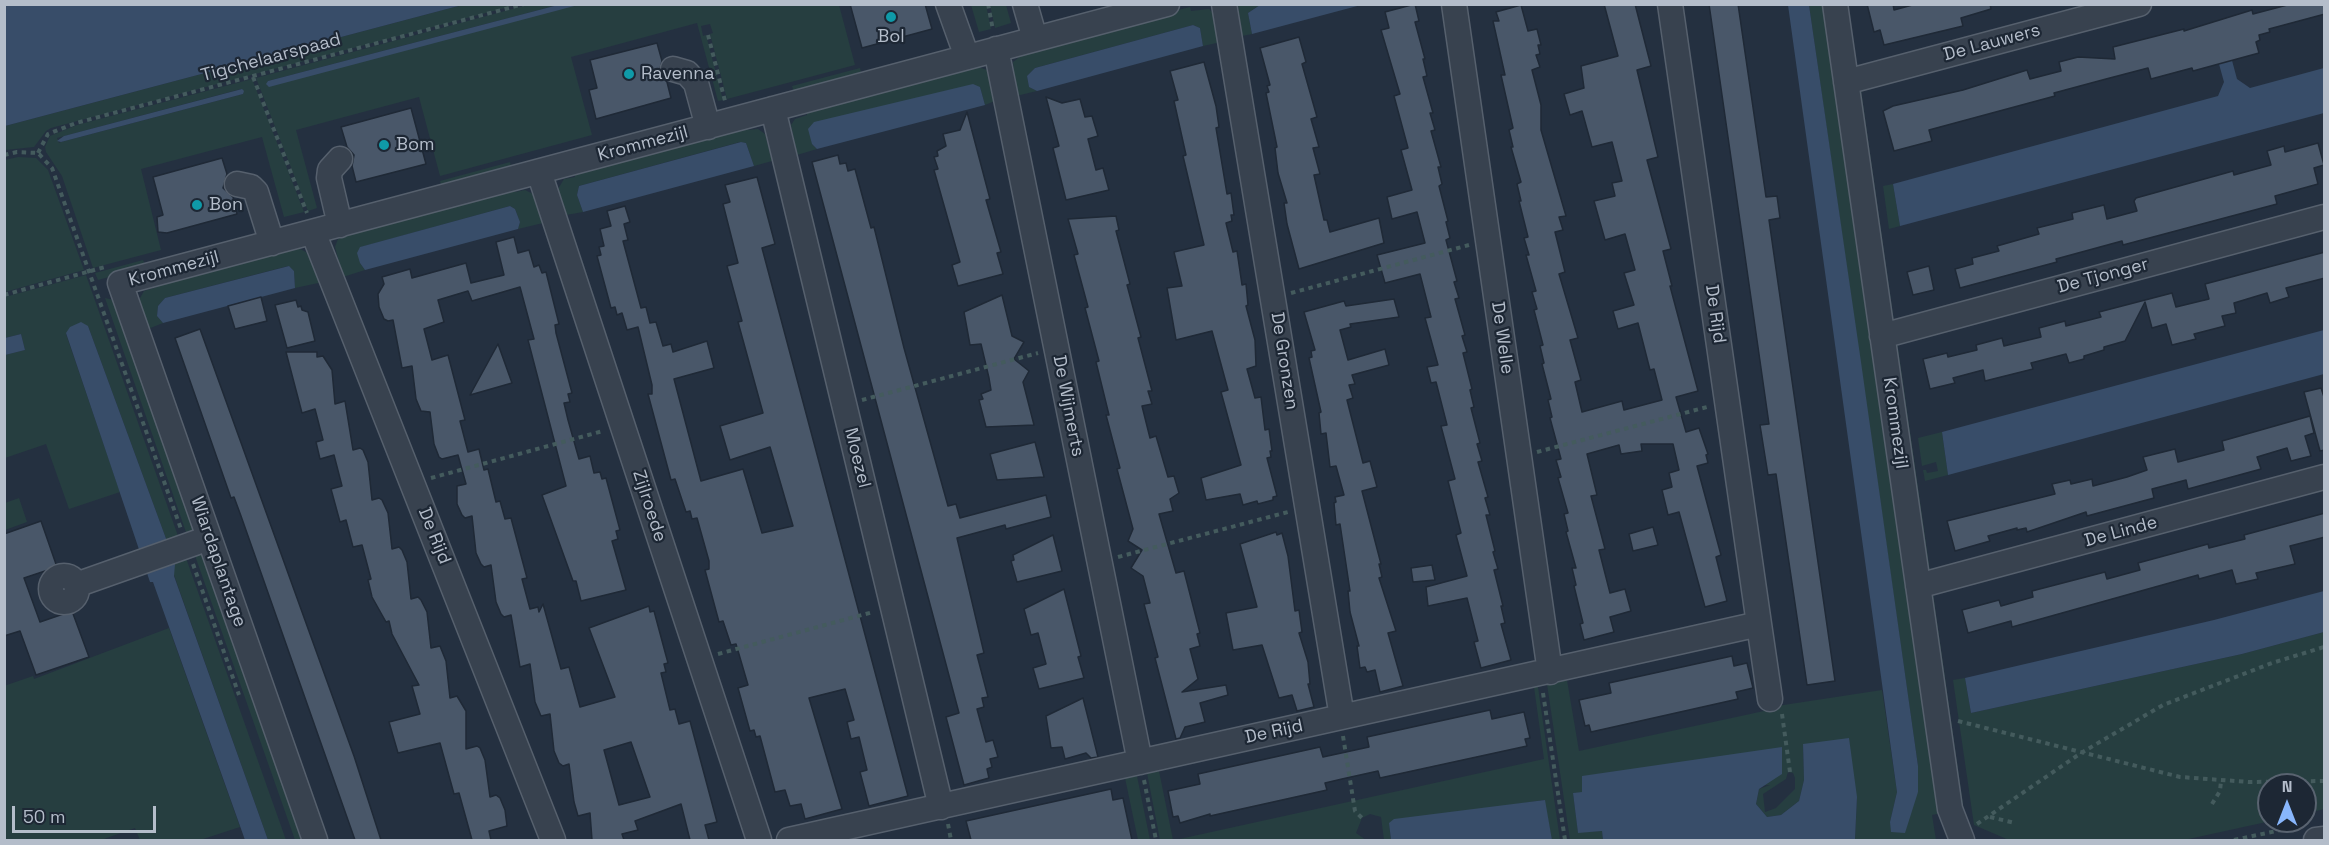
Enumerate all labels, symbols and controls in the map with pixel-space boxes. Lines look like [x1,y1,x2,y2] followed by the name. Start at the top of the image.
[884,10,898,24] marker: Bol
[1941,20,2043,66] street label: De Lauwers
[877,26,905,48] place label: Bol
[199,29,343,87] street label: Tigchelaarspaad
[641,63,715,85] place label: Ravenna
[622,67,636,81] marker: Ravenna
[596,122,690,166] street label: Krommezijl
[396,134,435,156] place label: Bom
[377,138,391,152] marker: Bom
[209,194,243,216] place label: Bon
[190,198,204,212] marker: Bon
[127,247,221,291] street label: Krommezijl
[2055,254,2151,298] street label: De Tjonger
[1700,283,1730,345] street label: De Rijd
[1486,300,1518,376] street label: De Welle
[1266,311,1302,411] street label: De Gronzen
[1048,354,1088,458] street label: De Wijmerts
[1878,376,1912,470] street label: Krommezijl
[839,426,875,490] street label: Moezel
[627,467,671,545] street label: Zijlroede
[186,494,250,630] street label: Wiardaplantage
[413,505,455,567] street label: De Rijd
[2082,512,2160,552] street label: De Linde
[1243,715,1305,749] street label: De Rijd
[2257,773,2317,833] north arrow
[2282,776,2292,797] text: N
[15,794,159,832] scale bar
[23,805,65,828] text: 50 m

